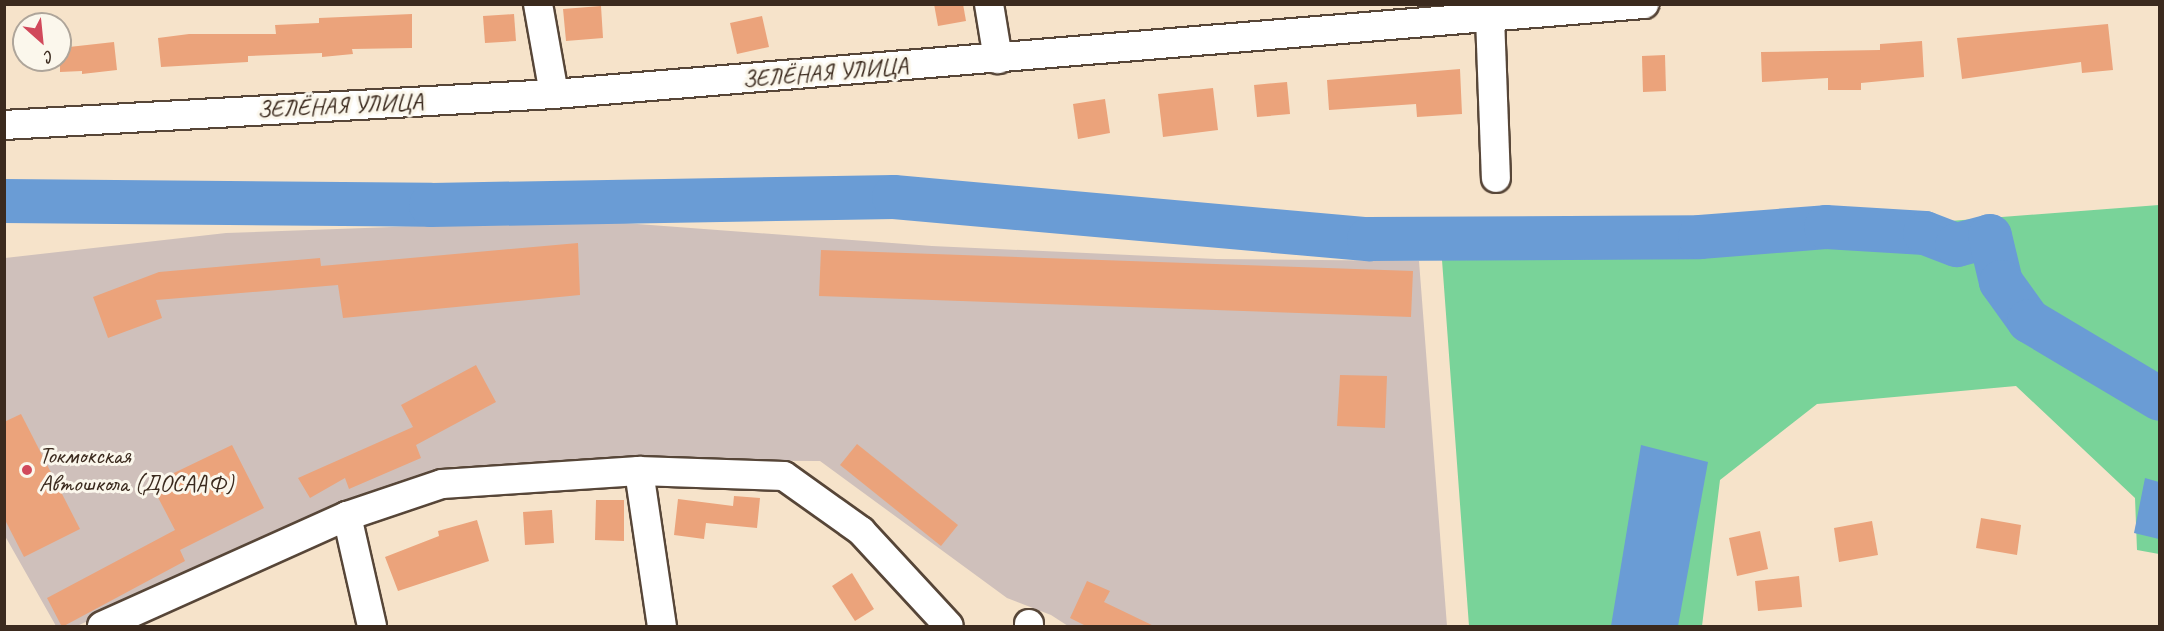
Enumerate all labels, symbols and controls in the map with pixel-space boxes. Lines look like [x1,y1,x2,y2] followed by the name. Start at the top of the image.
[12,12,72,72] north arrow
[41,46,57,67] text: С
[741,51,909,95] street label: ЗЕЛЁНАЯ УЛИЦА
[256,87,424,125] street label: ЗЕЛЁНАЯ УЛИЦА
[39,442,233,498] place label: Токмокская Автошкола (ДОСААФ)
[20,463,34,477] marker: Токмокская Автошкола (ДОСААФ)

